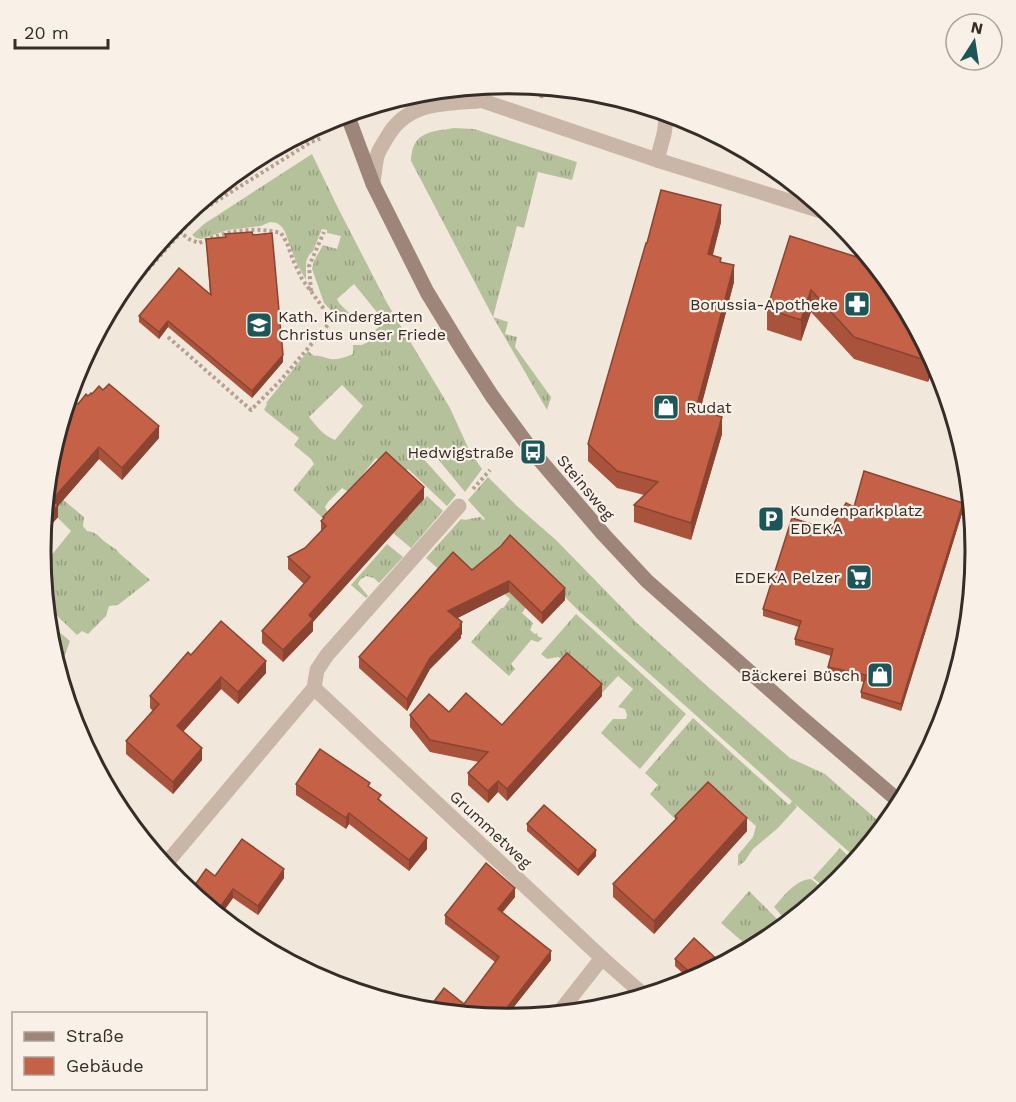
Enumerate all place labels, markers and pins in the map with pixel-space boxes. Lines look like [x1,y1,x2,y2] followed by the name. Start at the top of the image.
[842,289,872,319] pharmacy icon: Borussia-Apotheke
[690,295,838,314] place label: Borussia-Apotheke
[278,307,446,344] place label: Kath. Kindergarten Christus unser Friede
[244,310,274,340] school or university icon: Kath. Kindergarten Christus unser Friede
[651,392,681,422] shop icon: Rudat
[686,398,732,417] place label: Rudat
[518,437,548,467] bus stop icon: Hedwigstraße
[407,443,514,462] place label: Hedwigstraße
[790,501,923,538] place label: Kundenparkplatz EDEKA
[756,504,786,534] parking icon: Kundenparkplatz EDEKA
[844,562,874,592] supermarket icon: EDEKA Pelzer
[734,568,840,587] place label: EDEKA Pelzer
[865,660,895,690] shop icon: Bäckerei Büsch
[741,666,860,685] place label: Bäckerei Büsch

